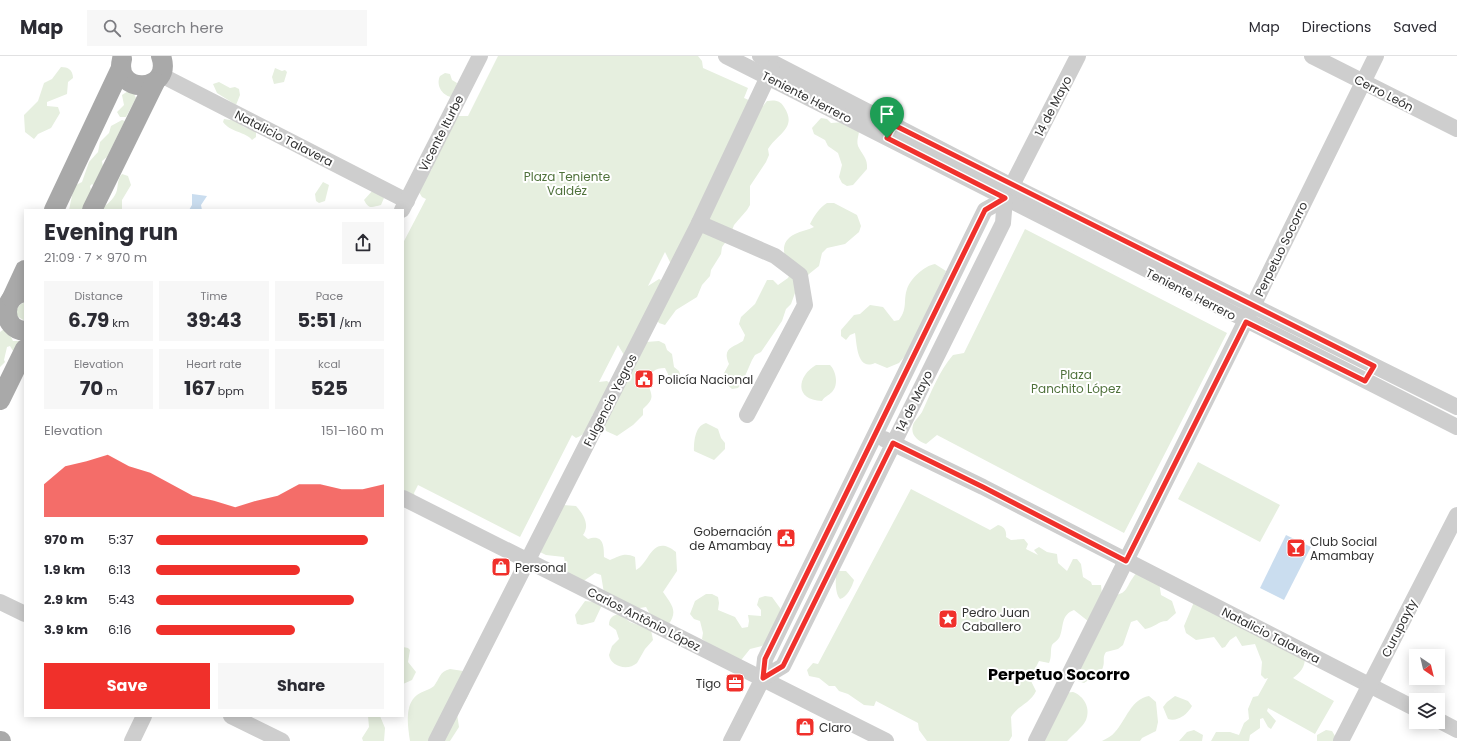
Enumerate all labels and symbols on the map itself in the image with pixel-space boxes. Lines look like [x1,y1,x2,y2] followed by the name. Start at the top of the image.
[759,67,855,127] street label: Teniente Herrero
[1351,71,1417,115] street label: Cerro León
[1030,72,1076,139] street label: 14 de Mayo
[414,92,468,174] street label: Vicente Iturbe
[870,97,904,138] pin
[232,106,336,170] street label: Natalicio Talavera
[524,168,610,199] park label: Plaza Teniente Valdéz
[1251,198,1312,299] street label: Perpetuo Socorro
[1143,264,1239,324] street label: Teniente Herrero
[579,351,641,449] street label: Fulgencio Yegros
[1031,366,1121,397] park label: Plaza Panchito López
[892,367,936,434] street label: 14 de Mayo
[633,368,655,390] public building icon: Policía Nacional
[658,371,753,388] place label: Policía Nacional
[689,523,772,554] place label: Gobernación de Amambay
[775,527,797,549] public building icon: Gobernación de Amambay
[1310,533,1377,564] place label: Club Social Amambay
[1285,537,1307,559] bar icon: Club Social Amambay
[490,556,512,578] shop icon: Personal
[515,559,567,576] place label: Personal
[584,583,704,655] street label: Carlos Antônio López
[1377,596,1421,660] street label: Curupayty
[1219,603,1323,667] street label: Natalicio Talavera
[962,604,1030,635] place label: Pedro Juan Caballero
[937,608,959,630] place icon: Pedro Juan Caballero
[1409,649,1445,685] north arrow
[988,663,1130,686] district label: Perpetuo Socorro
[724,672,746,694] office icon: Tigo
[696,675,721,692] place label: Tigo
[794,716,816,738] shop icon: Claro
[819,719,852,736] place label: Claro

